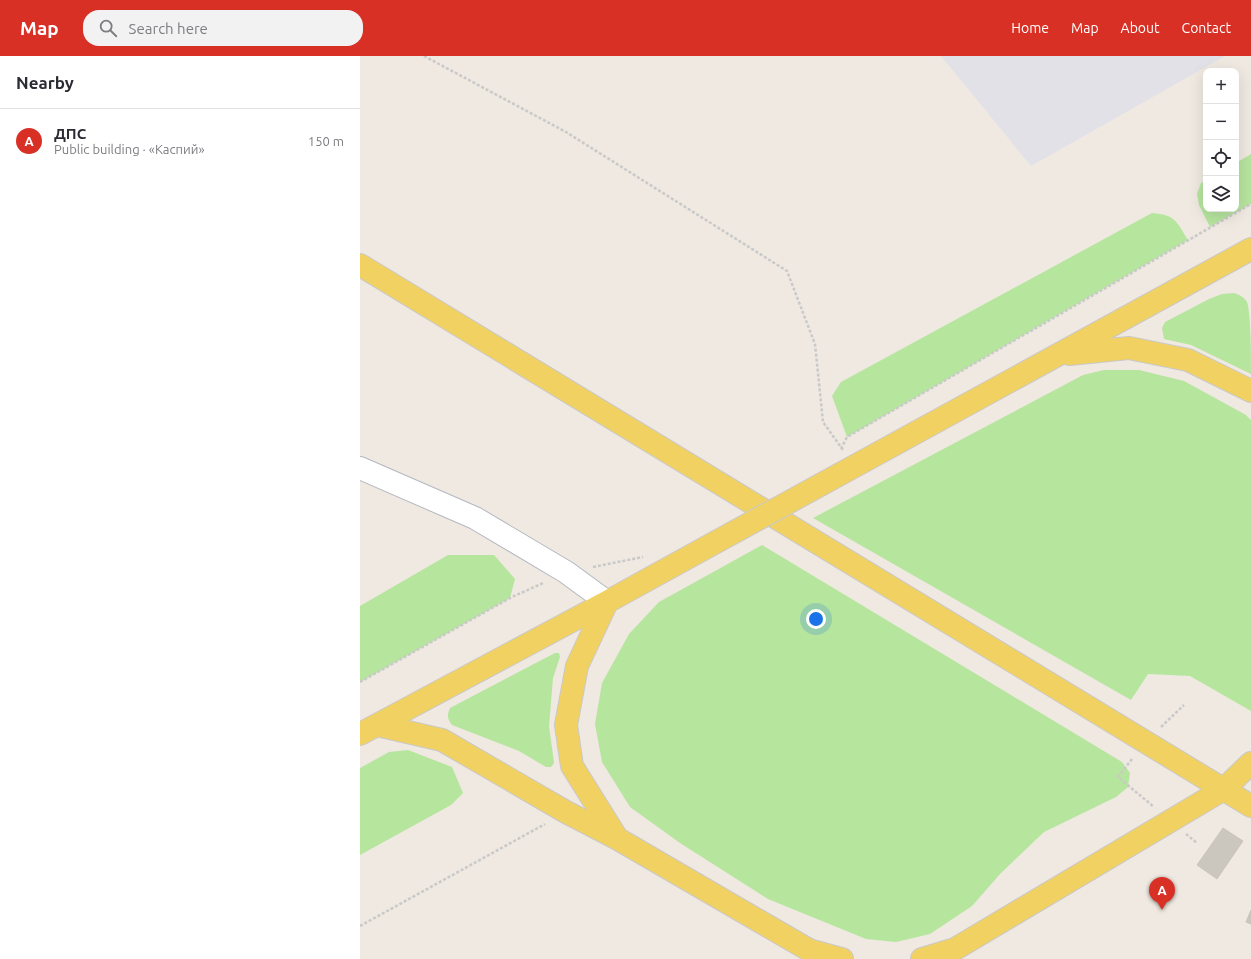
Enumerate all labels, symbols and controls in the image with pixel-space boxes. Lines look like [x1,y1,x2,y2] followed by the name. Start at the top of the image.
[83,10,363,46] search box
[20,17,59,39] text: Map
[97,17,119,39] icon: search
[129,20,208,37] text: Search here
[1011,20,1049,36] text: Home
[1071,20,1099,36] text: Map
[1121,20,1160,36] text: About
[1182,20,1231,36] text: Contact
[1203,68,1239,212] map controls
[1203,68,1239,104] button: +
[16,73,74,92] text: Nearby
[1203,104,1239,140] button: −
[54,125,86,142] text: ДПС
[24,134,34,148] text: A
[308,134,344,148] text: 150 m
[1203,140,1239,176] button: locate
[54,142,204,156] text: Public building · «Каспий»
[1203,176,1239,212] button: layers
[806,609,826,629] your location
[1149,877,1175,910] pin: A

